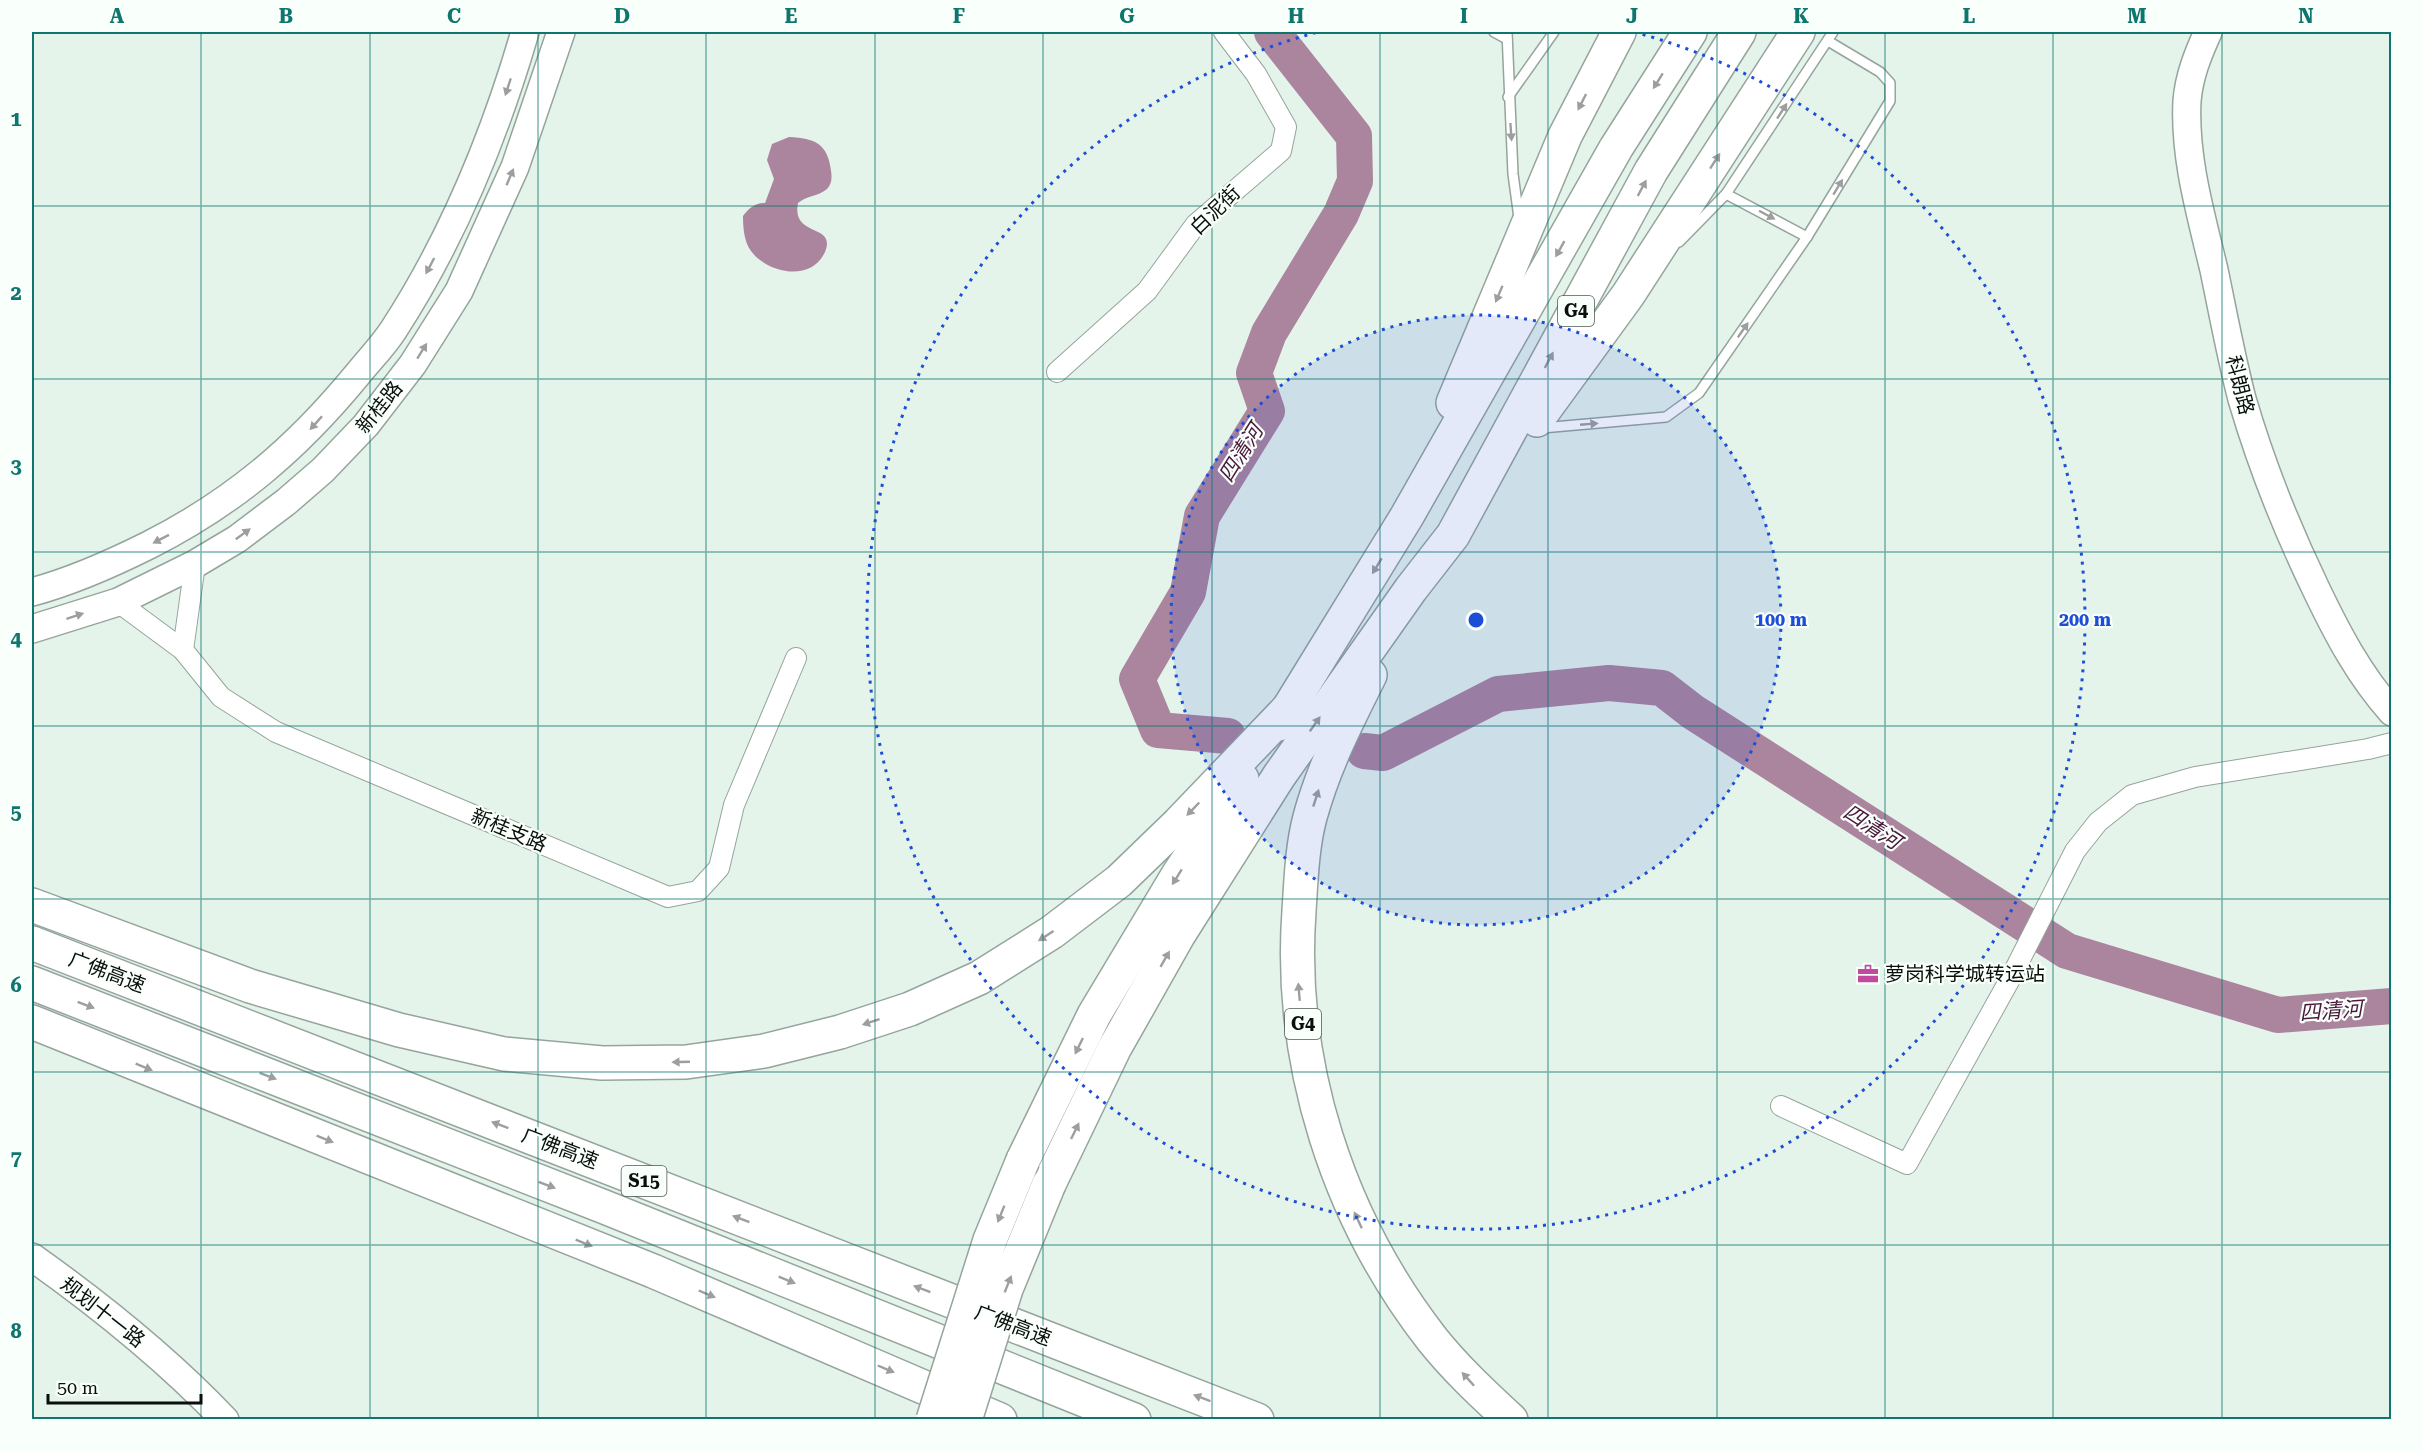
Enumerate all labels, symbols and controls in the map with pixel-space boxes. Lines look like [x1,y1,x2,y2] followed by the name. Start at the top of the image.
[110,4,125,28] text: A
[279,4,293,28] text: B
[447,4,461,28] text: C
[614,4,630,28] text: D
[785,4,798,28] text: E
[953,4,965,28] text: F
[1119,4,1135,28] text: G
[1288,4,1304,28] text: H
[1460,4,1468,28] text: I
[1626,4,1638,28] text: J
[1793,4,1809,28] text: K
[1963,4,1976,28] text: L
[2127,4,2147,28] text: M
[2298,4,2314,28] text: N
[1653,73,1664,89] one-way arrow
[502,78,512,96] one-way arrow
[1578,94,1587,111] one-way arrow
[1776,103,1788,119] one-way arrow
[10,107,22,131] text: 1
[1506,122,1515,141] one-way arrow
[1709,153,1720,169] one-way arrow
[505,168,515,186] one-way arrow
[1637,179,1647,196] one-way arrow
[1832,179,1843,195] one-way arrow
[1185,181,1245,239] street label: 白泥街
[1758,211,1775,220] one-way arrow
[1554,241,1565,257] one-way arrow
[425,258,435,275] one-way arrow
[10,281,22,305] text: 2
[1494,285,1503,303] one-way arrow
[1558,296,1594,326] road number: G4
[1737,323,1749,339] one-way arrow
[417,342,428,359] one-way arrow
[1544,351,1554,368] one-way arrow
[2221,353,2259,417] street label: 科朗路
[351,376,407,438] street label: 新桂路
[310,415,323,430] one-way arrow
[1214,417,1270,486] water label: 四清河
[1579,419,1598,429] one-way arrow
[10,454,22,478] text: 3
[236,529,251,541] one-way arrow
[152,534,169,544] one-way arrow
[1371,558,1382,574] one-way arrow
[1755,609,1808,630] text: 100 m
[2059,609,2112,630] text: 200 m
[1466,610,1486,630] centre of rings
[66,611,84,621] one-way arrow
[10,627,22,651] text: 4
[1309,716,1321,731] one-way arrow
[1312,789,1321,807] one-way arrow
[10,800,22,824] text: 5
[1839,800,1908,856] water label: 四清河
[1186,801,1200,815] one-way arrow
[467,803,551,857] street label: 新桂支路
[1172,869,1183,885] one-way arrow
[1038,930,1054,942] one-way arrow
[65,946,149,998] street label: 广佛高速
[1160,951,1171,967] one-way arrow
[1856,962,1880,986] office icon: 萝岗科学城转运站
[1885,962,2045,986] place label: 萝岗科学城转运站
[10,973,22,997] text: 6
[1294,982,1304,1001] one-way arrow
[2299,997,2367,1025] water label: 四清河
[77,1001,95,1010] one-way arrow
[1285,1009,1321,1039] road number: G4
[862,1017,880,1027] one-way arrow
[1075,1037,1084,1054] one-way arrow
[672,1057,691,1066] one-way arrow
[136,1062,154,1072] one-way arrow
[259,1071,277,1081] one-way arrow
[491,1120,509,1129] one-way arrow
[518,1122,602,1174] street label: 广佛高速
[1070,1123,1079,1140] one-way arrow
[316,1135,334,1145] one-way arrow
[10,1146,22,1170] text: 7
[622,1166,666,1196] road number: S15
[538,1181,556,1190] one-way arrow
[996,1205,1005,1223] one-way arrow
[1353,1211,1362,1228] one-way arrow
[731,1214,749,1224] one-way arrow
[575,1239,593,1248] one-way arrow
[56,1272,150,1352] street label: 规划十一路
[1003,1274,1013,1292] one-way arrow
[778,1276,796,1285] one-way arrow
[913,1284,931,1294] one-way arrow
[698,1289,716,1299] one-way arrow
[971,1299,1055,1351] street label: 广佛高速
[10,1319,22,1343] text: 8
[878,1365,895,1374] one-way arrow
[48,1367,201,1405] scale bar
[1462,1373,1476,1387] one-way arrow
[57,1377,98,1398] text: 50 m
[1193,1393,1211,1402] one-way arrow

